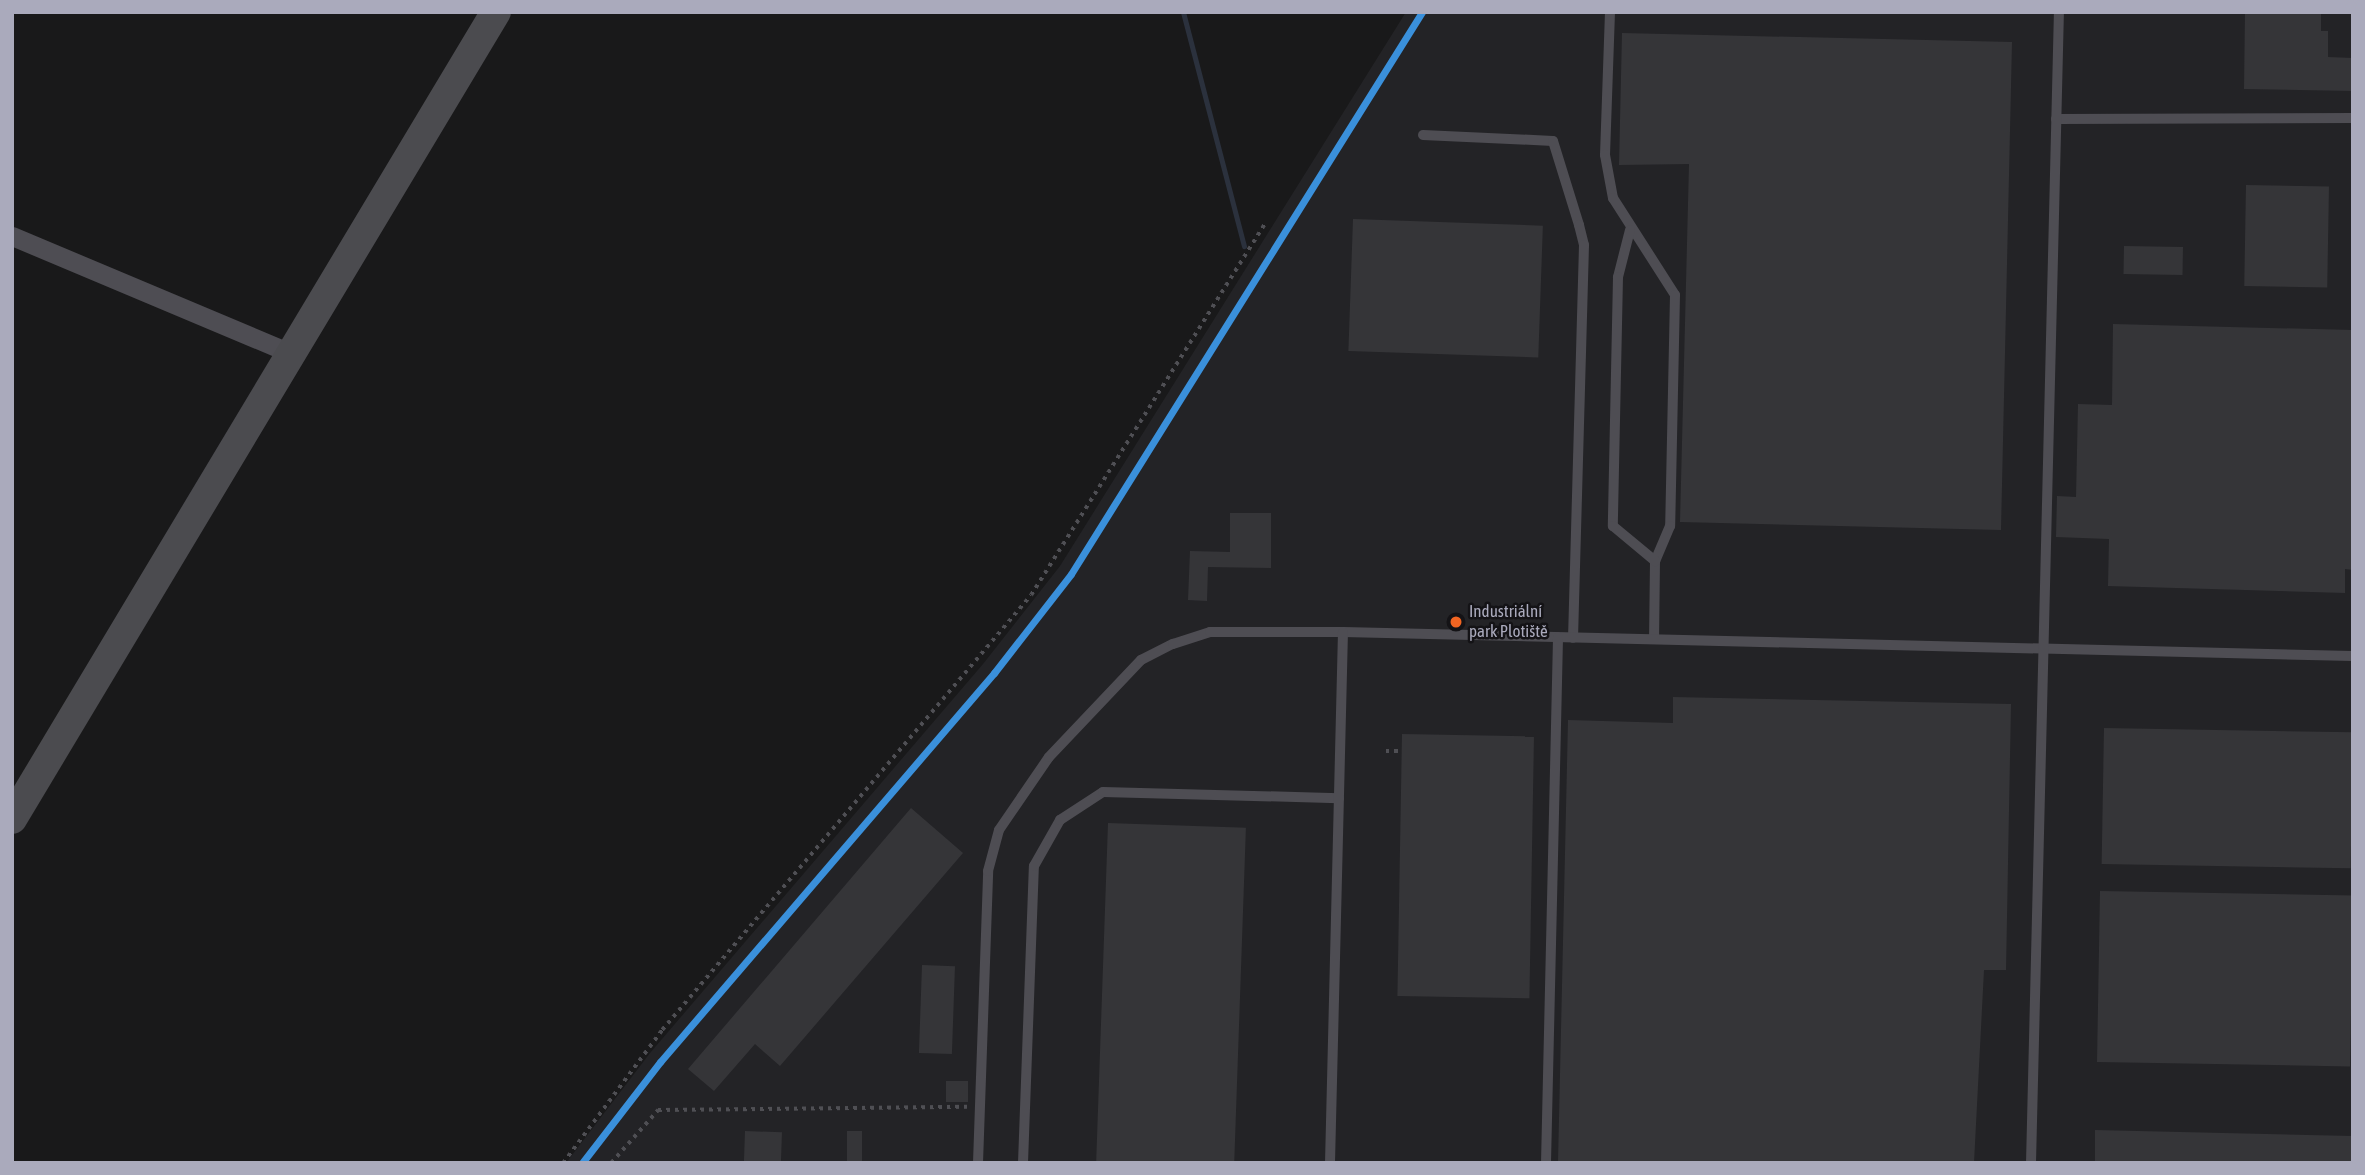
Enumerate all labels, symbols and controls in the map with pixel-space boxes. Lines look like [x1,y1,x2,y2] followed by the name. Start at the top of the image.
[1469,602,1548,642] place label: Industriální park Plotiště
[1449,615,1463,629] marker: Industriální park Plotiště

